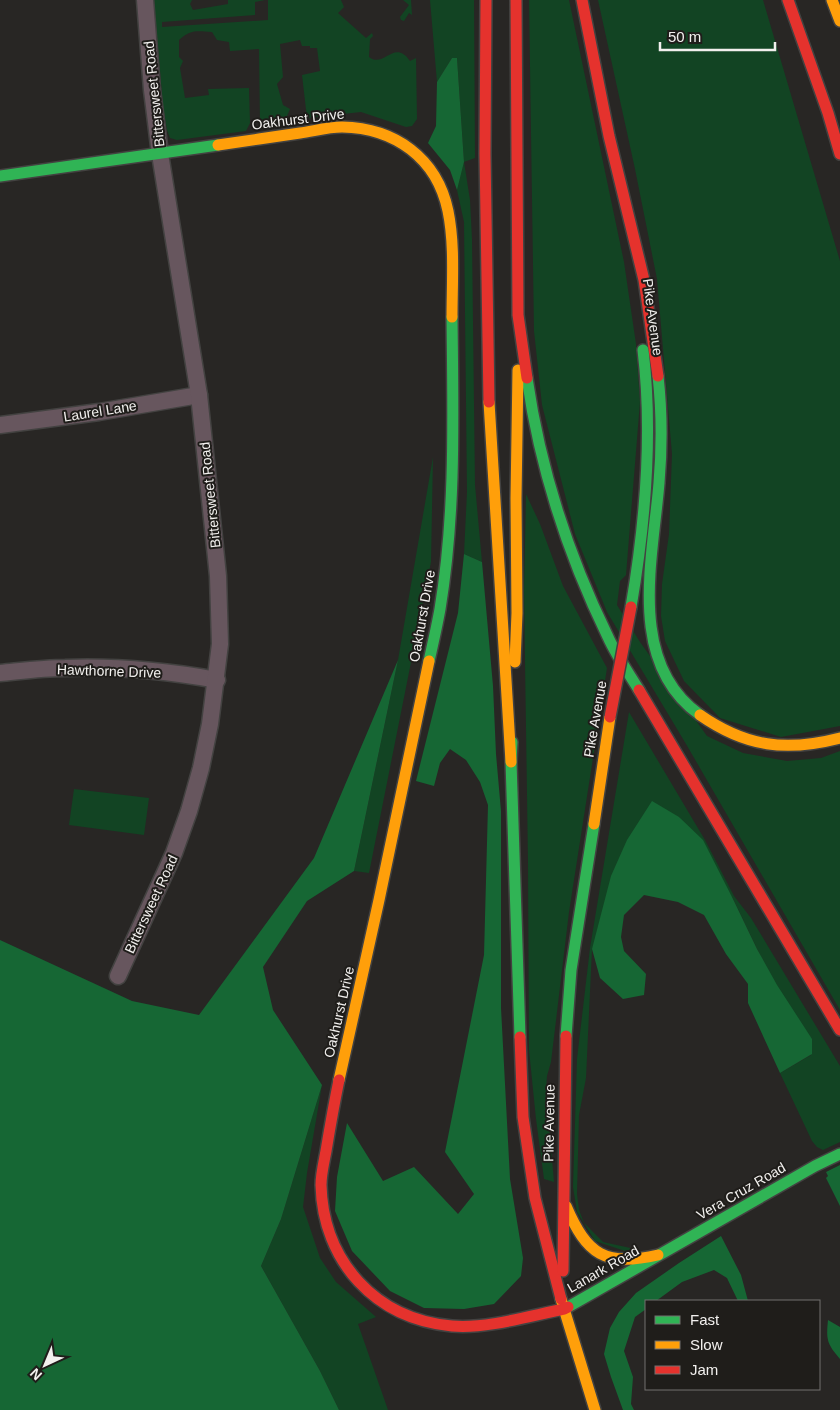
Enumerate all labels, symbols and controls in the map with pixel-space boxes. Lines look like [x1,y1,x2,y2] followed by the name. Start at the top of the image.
[660,20,775,52] scale bar
[668,28,701,45] text: 50 m
[140,40,168,148] street label: Bittersweet Road
[251,105,346,133] street label: Oakhurst Drive
[640,277,666,357] street label: Pike Avenue
[62,397,138,425] street label: Laurel Lane
[196,441,224,549] street label: Bittersweet Road
[406,568,438,663] street label: Oakhurst Drive
[57,661,162,681] street label: Hawthorne Drive
[580,679,610,759] street label: Pike Avenue
[121,852,181,956] street label: Bittersweet Road
[321,965,357,1059] street label: Oakhurst Drive
[540,1084,558,1162] street label: Pike Avenue
[694,1159,788,1223] street label: Vera Cruz Road
[564,1242,642,1296] street label: Lanark Road
[645,1300,820,1390] legend
[690,1311,720,1328] text: Fast
[690,1336,723,1353] text: Slow
[20,1340,70,1390] north arrow
[690,1361,718,1378] text: Jam
[27,1365,45,1384] text: N

